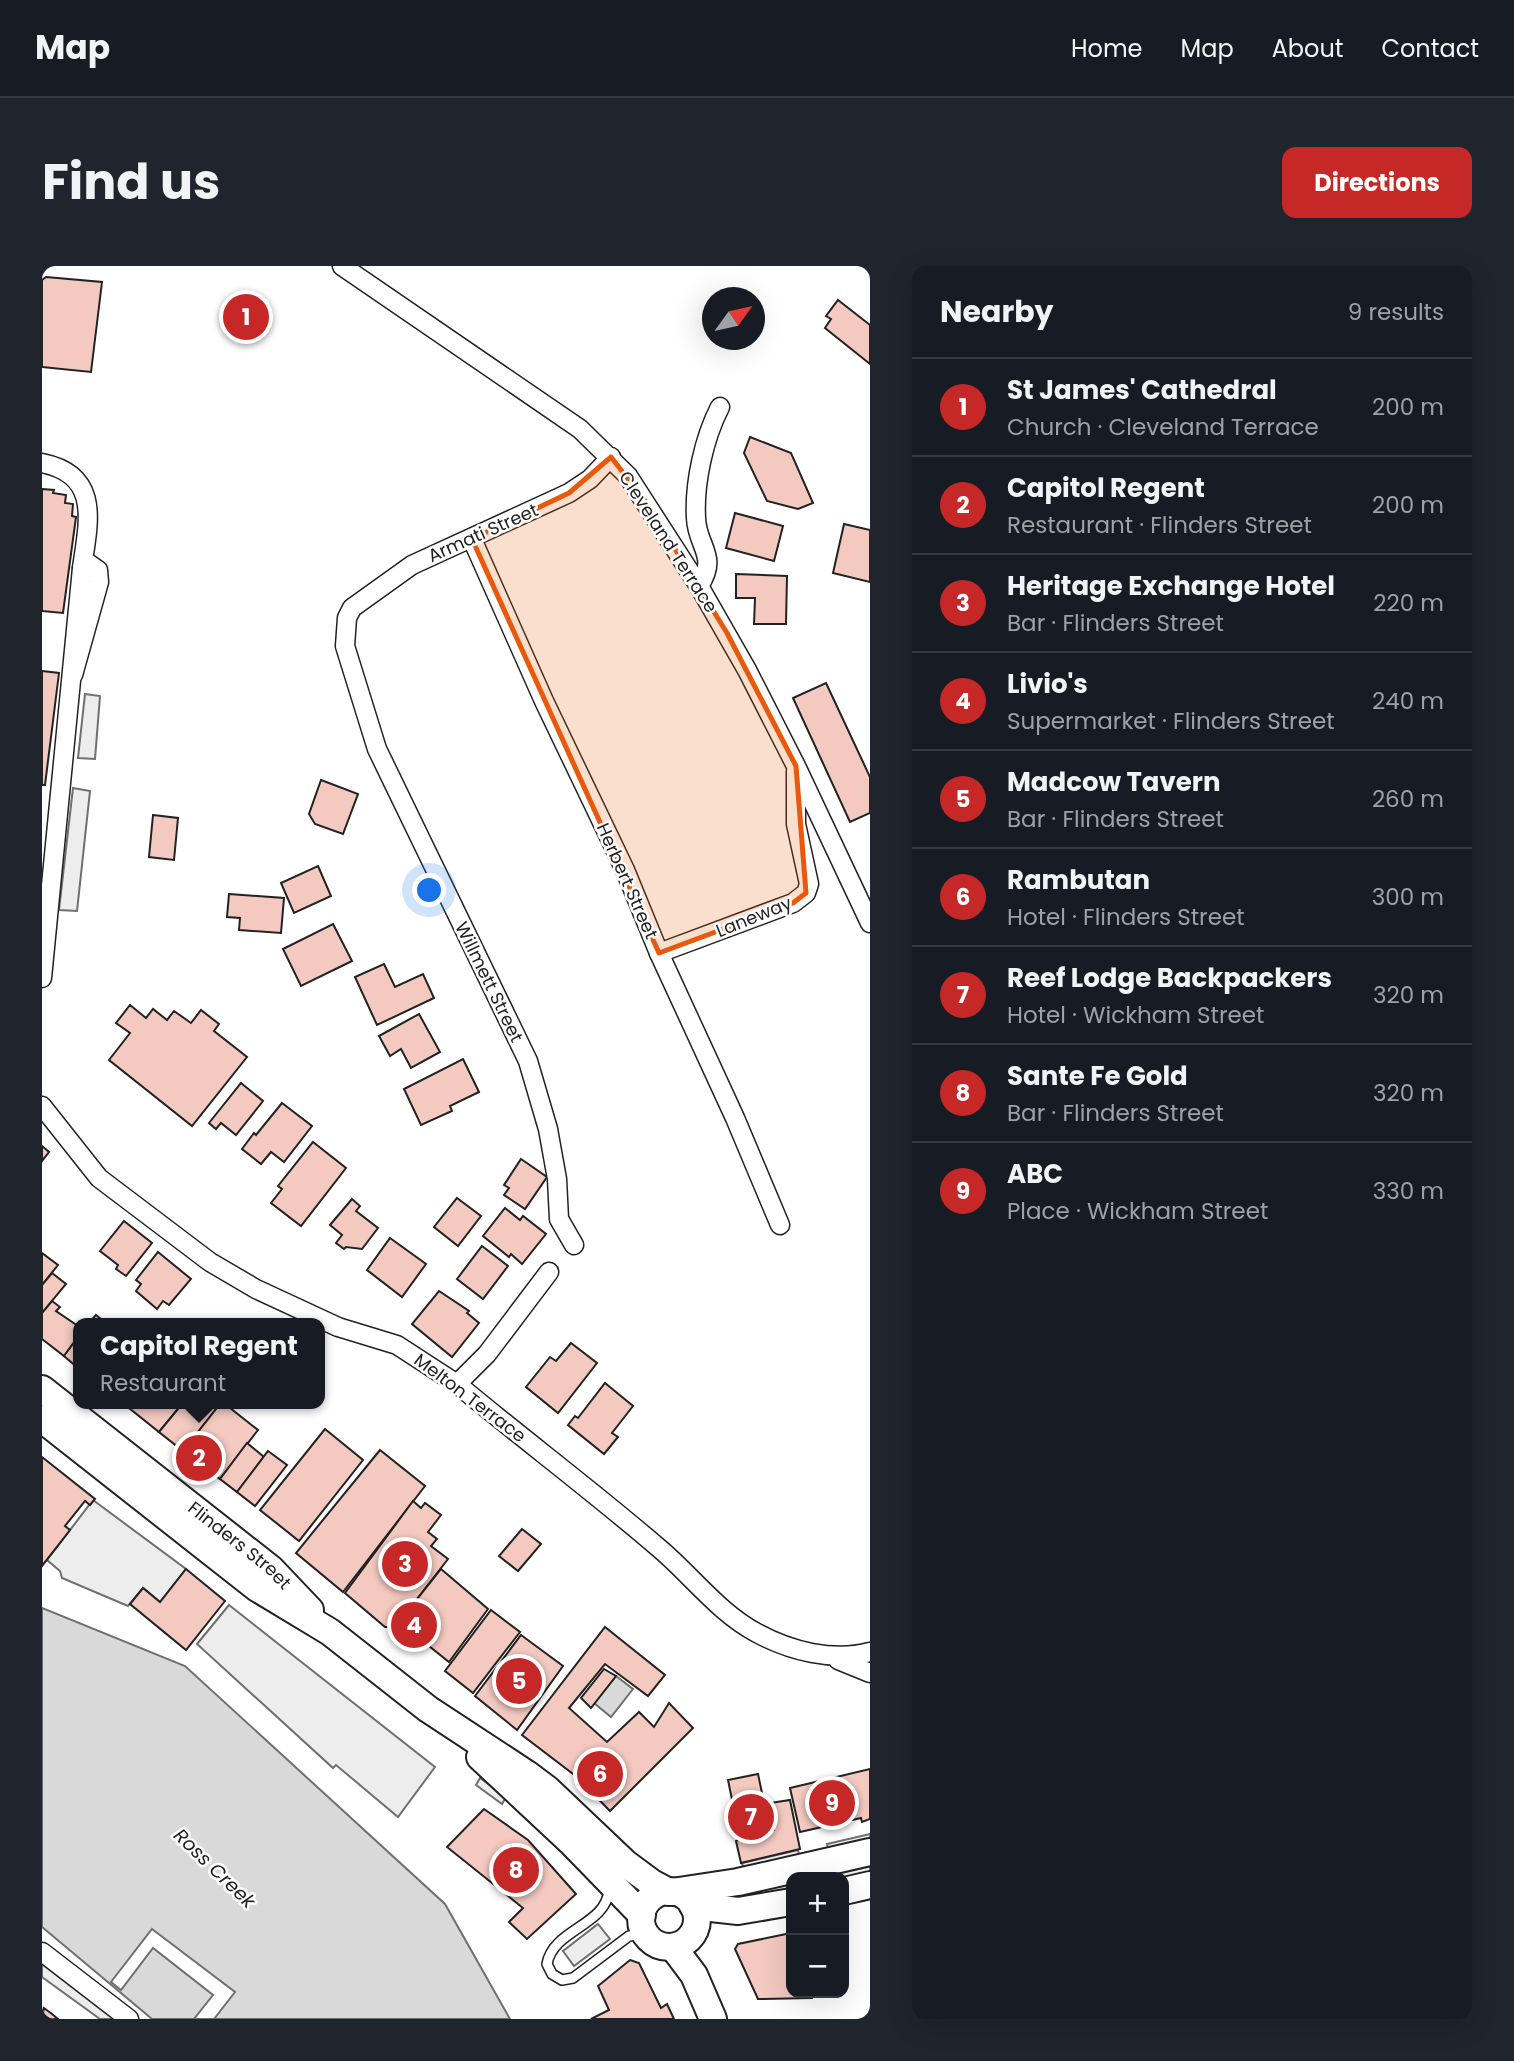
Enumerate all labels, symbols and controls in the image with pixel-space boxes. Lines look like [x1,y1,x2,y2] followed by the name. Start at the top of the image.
[35,24,110,71] text: Map
[1071,32,1143,65] text: Home
[1181,32,1234,65] text: Map
[1272,32,1343,65] text: About
[1381,32,1479,65] text: Contact
[1282,147,1472,218] button: Directions
[42,148,220,216] text: Find us
[702,287,765,350] north arrow
[940,290,1054,333] text: Nearby
[223,291,269,343] pin: 1
[1348,296,1444,328] text: 9 results
[1007,372,1277,408] text: St James' Cathedral
[959,391,967,423] text: 1
[1372,391,1444,423] text: 200 m
[1007,411,1319,443] text: Church · Cleveland Terrace
[613,466,724,617] street label: Cleveland Terrace
[1007,470,1205,506] text: Capitol Regent
[956,489,970,521] text: 2
[1372,489,1444,521] text: 200 m
[424,497,542,568] street label: Armati Street
[1007,509,1312,541] text: Restaurant · Flinders Street
[1007,568,1335,604] text: Heritage Exchange Hotel
[956,587,970,619] text: 3
[1373,587,1444,619] text: 220 m
[1007,607,1224,639] text: Bar · Flinders Street
[1007,666,1088,702] text: Livio's
[955,685,971,717] text: 4
[1372,685,1444,717] text: 240 m
[1007,705,1335,737] text: Supermarket · Flinders Street
[1007,764,1220,800] text: Madcow Tavern
[956,783,970,815] text: 5
[1372,783,1444,815] text: 260 m
[1007,803,1224,835] text: Bar · Flinders Street
[591,819,664,943] street label: Herbert Street
[1007,862,1150,898] text: Rambutan
[412,873,446,907] your location
[956,881,970,913] text: 6
[1372,881,1444,913] text: 300 m
[712,890,795,943] street label: Laneway
[1007,901,1245,933] text: Hotel · Flinders Street
[449,917,529,1046] street label: Willmett Street
[1007,960,1332,996] text: Reef Lodge Backpackers
[957,979,969,1011] text: 7
[1373,979,1444,1011] text: 320 m
[1007,999,1264,1031] text: Hotel · Wickham Street
[1007,1058,1188,1094] text: Sante Fe Gold
[956,1077,970,1109] text: 8
[1373,1077,1444,1109] text: 320 m
[1007,1097,1224,1129] text: Bar · Flinders Street
[1007,1156,1063,1192] text: ABC
[956,1175,970,1207] text: 9
[1373,1175,1444,1207] text: 330 m
[1007,1195,1268,1227] text: Place · Wickham Street
[73,1318,325,1409] popup
[100,1328,298,1364] text: Capitol Regent
[409,1347,531,1448] street label: Melton Terrace
[100,1367,226,1399] text: Restaurant
[176,1432,222,1484] pin: 2
[183,1495,297,1595] street label: Flinders Street
[382,1538,428,1590] pin: 3
[391,1599,437,1651] pin: 4
[496,1655,542,1707] pin: 5
[577,1748,623,1800] pin: 6
[809,1777,855,1829] pin: 9
[728,1791,774,1843] pin: 7
[168,1822,262,1915] water label: Ross Creek
[493,1844,539,1896] pin: 8
[786,1872,849,1998] map controls
[786,1872,849,1935] button: +
[786,1935,849,1998] button: −

